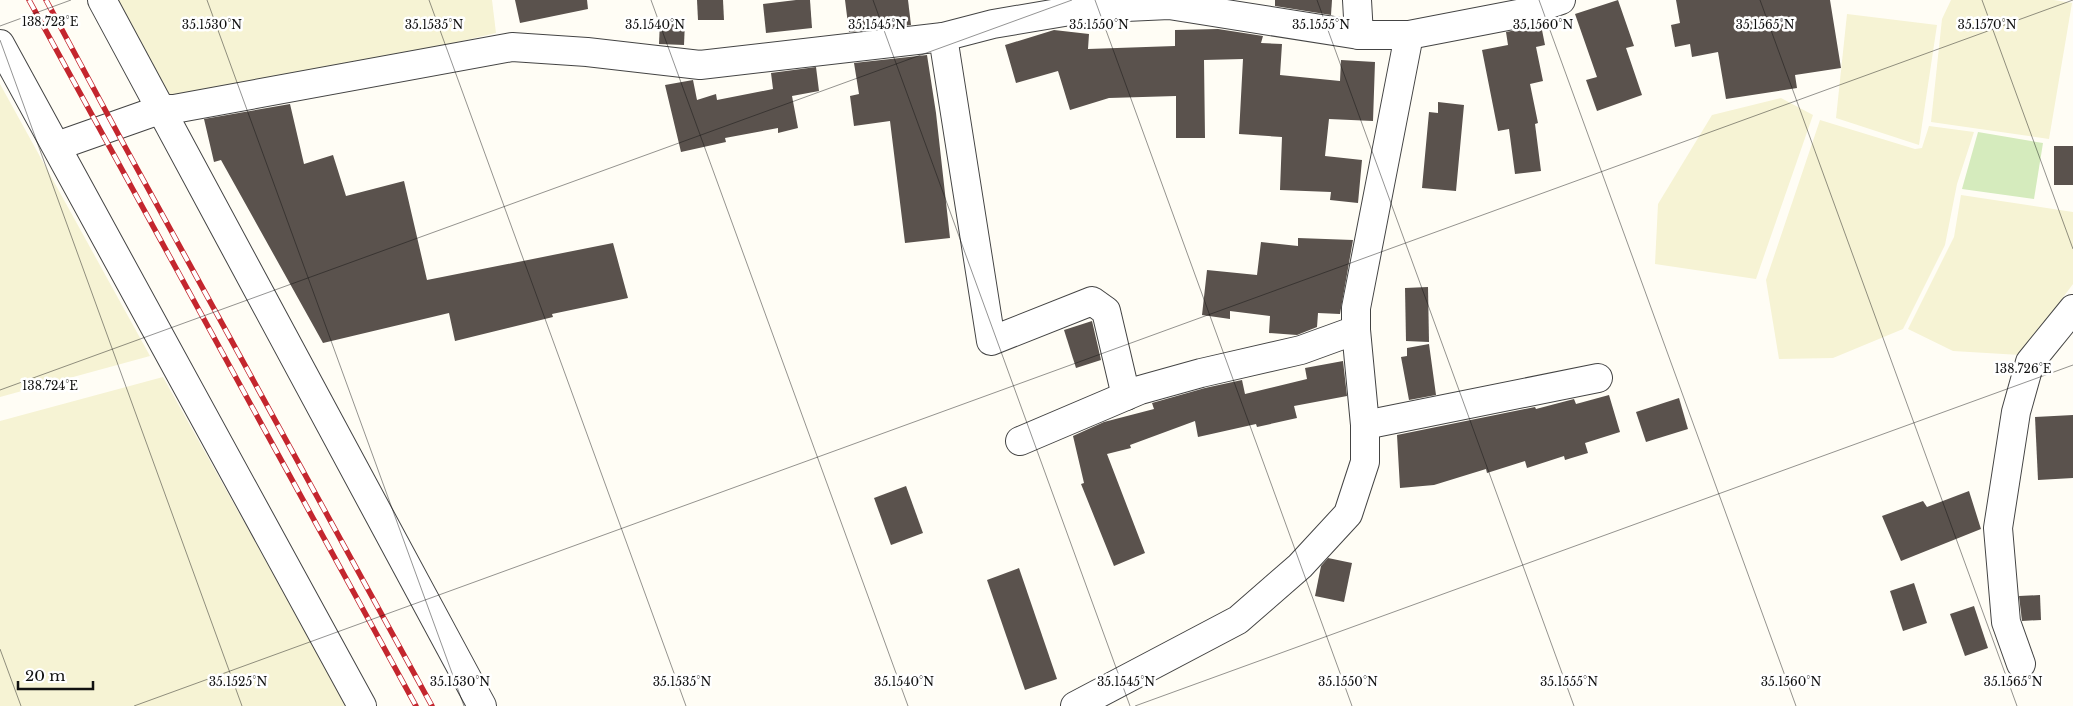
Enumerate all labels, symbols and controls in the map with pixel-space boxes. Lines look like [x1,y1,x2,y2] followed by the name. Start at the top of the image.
[22,14,79,29] text: 138.723°E
[182,17,242,32] text: 35.1530°N
[405,17,463,32] text: 35.1535°N
[625,17,685,32] text: 35.1540°N
[848,17,906,32] text: 35.1545°N
[1069,17,1129,32] text: 35.1550°N
[1292,17,1350,32] text: 35.1555°N
[1513,17,1574,32] text: 35.1560°N
[1736,17,1795,32] text: 35.1565°N
[1957,17,2017,32] text: 35.1570°N
[1994,361,2052,376] text: 138.726°E
[22,378,78,393] text: 138.724°E
[18,658,92,690] scale bar
[25,666,65,685] text: 20 m
[209,674,267,689] text: 35.1525°N
[430,674,490,689] text: 35.1530°N
[653,674,711,689] text: 35.1535°N
[874,674,934,689] text: 35.1540°N
[1097,674,1155,689] text: 35.1545°N
[1318,674,1378,689] text: 35.1550°N
[1540,674,1598,689] text: 35.1555°N
[1761,674,1822,689] text: 35.1560°N
[1984,674,2043,689] text: 35.1565°N

